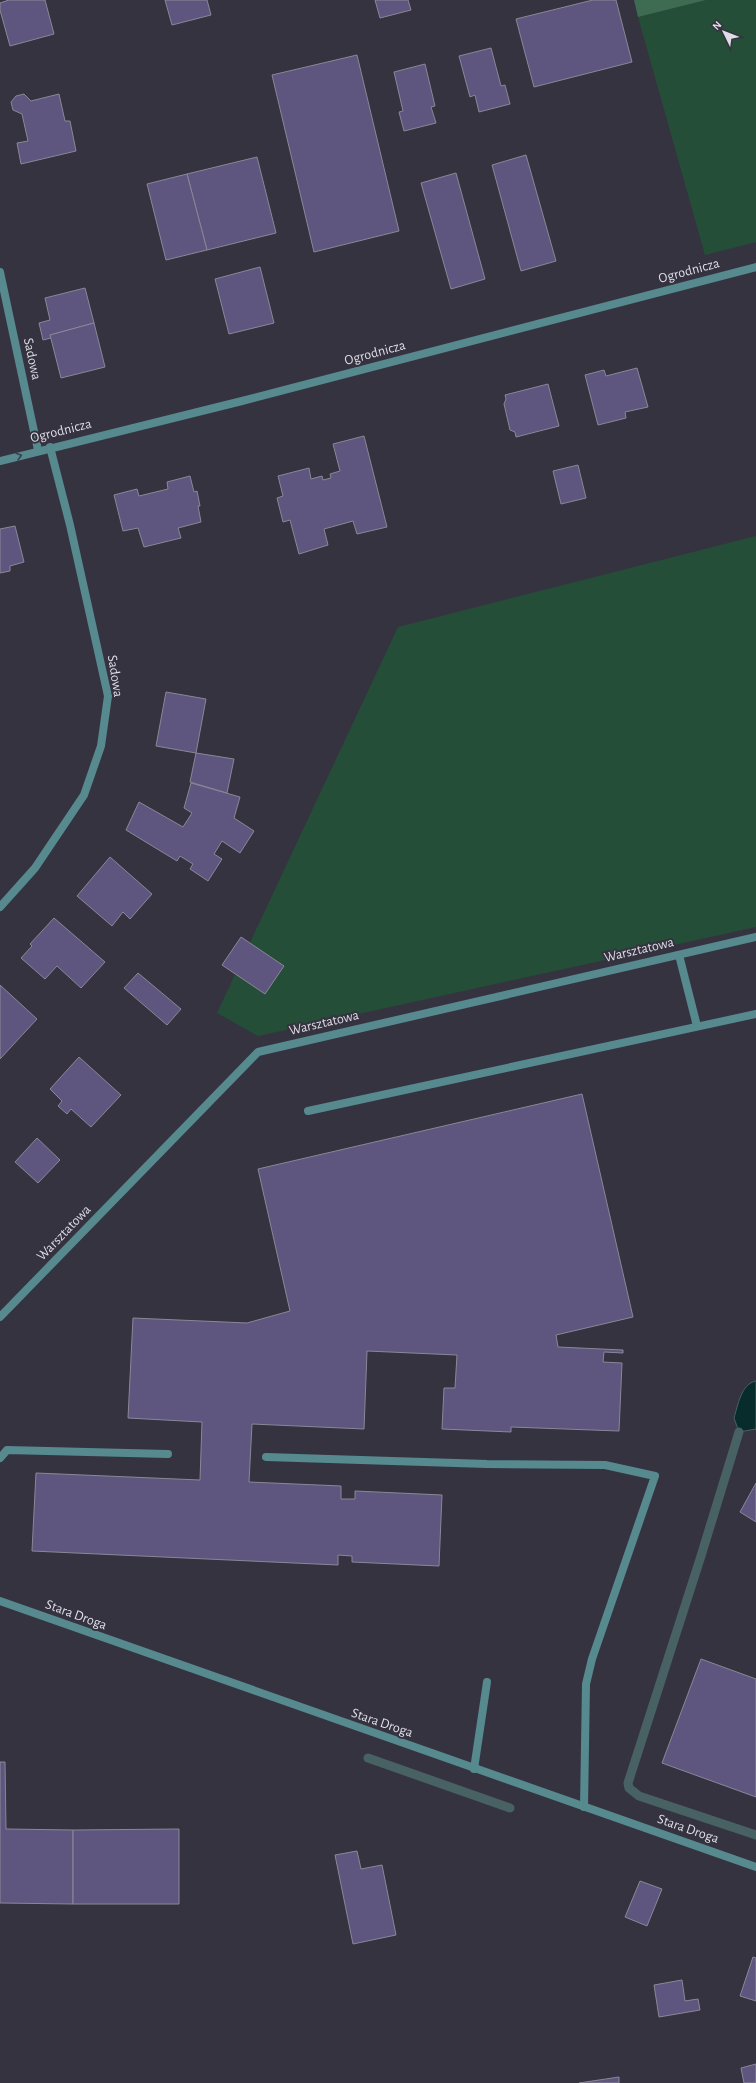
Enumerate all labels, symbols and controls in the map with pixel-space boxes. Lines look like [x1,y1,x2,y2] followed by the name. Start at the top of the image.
[704,12,744,52] north arrow
[710,19,724,32] text: N
[657,256,722,286] street label: Ogrodnicza
[21,337,43,382] street label: Sadowa
[343,338,408,368] street label: Ogrodnicza
[29,417,94,445] street label: Ogrodnicza
[16,452,22,460] one-way arrow
[105,654,125,699] street label: Sadowa
[603,935,676,965] street label: Warsztatowa
[288,1008,361,1038] street label: Warsztatowa
[34,1202,94,1263] street label: Warsztatowa
[43,1597,109,1633] street label: Stara Droga
[349,1706,415,1740] street label: Stara Droga
[655,1812,721,1846] street label: Stara Droga

